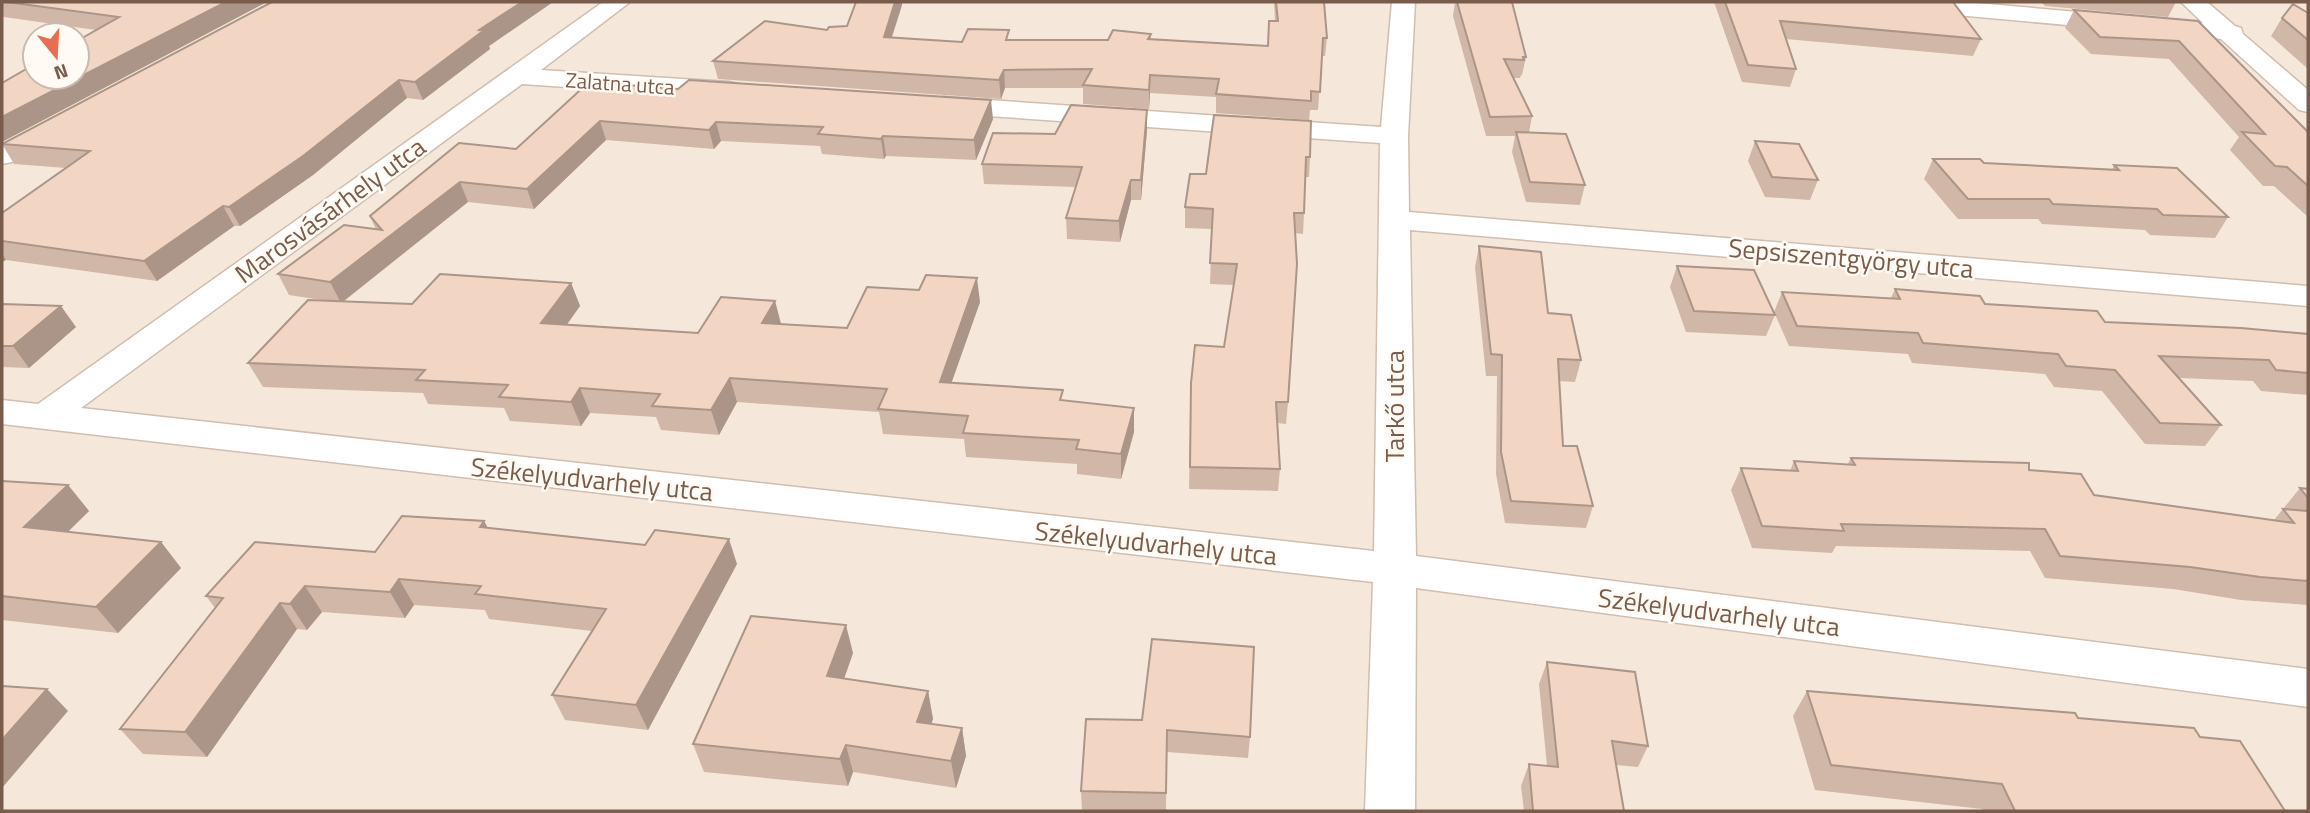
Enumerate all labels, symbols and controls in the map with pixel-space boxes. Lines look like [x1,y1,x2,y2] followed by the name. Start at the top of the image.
[21,21,91,91] north arrow
[51,57,72,88] text: N
[564,63,676,103] street label: Zalatna utca
[227,127,433,293] street label: Marosvásárhely utca
[1727,228,1975,288] street label: Sepsiszentgyörgy utca
[1375,350,1414,462] street label: Tarkő utca
[469,447,715,511] street label: Székelyudvarhely utca
[1033,511,1279,575] street label: Székelyudvarhely utca
[1596,578,1842,646] street label: Székelyudvarhely utca

